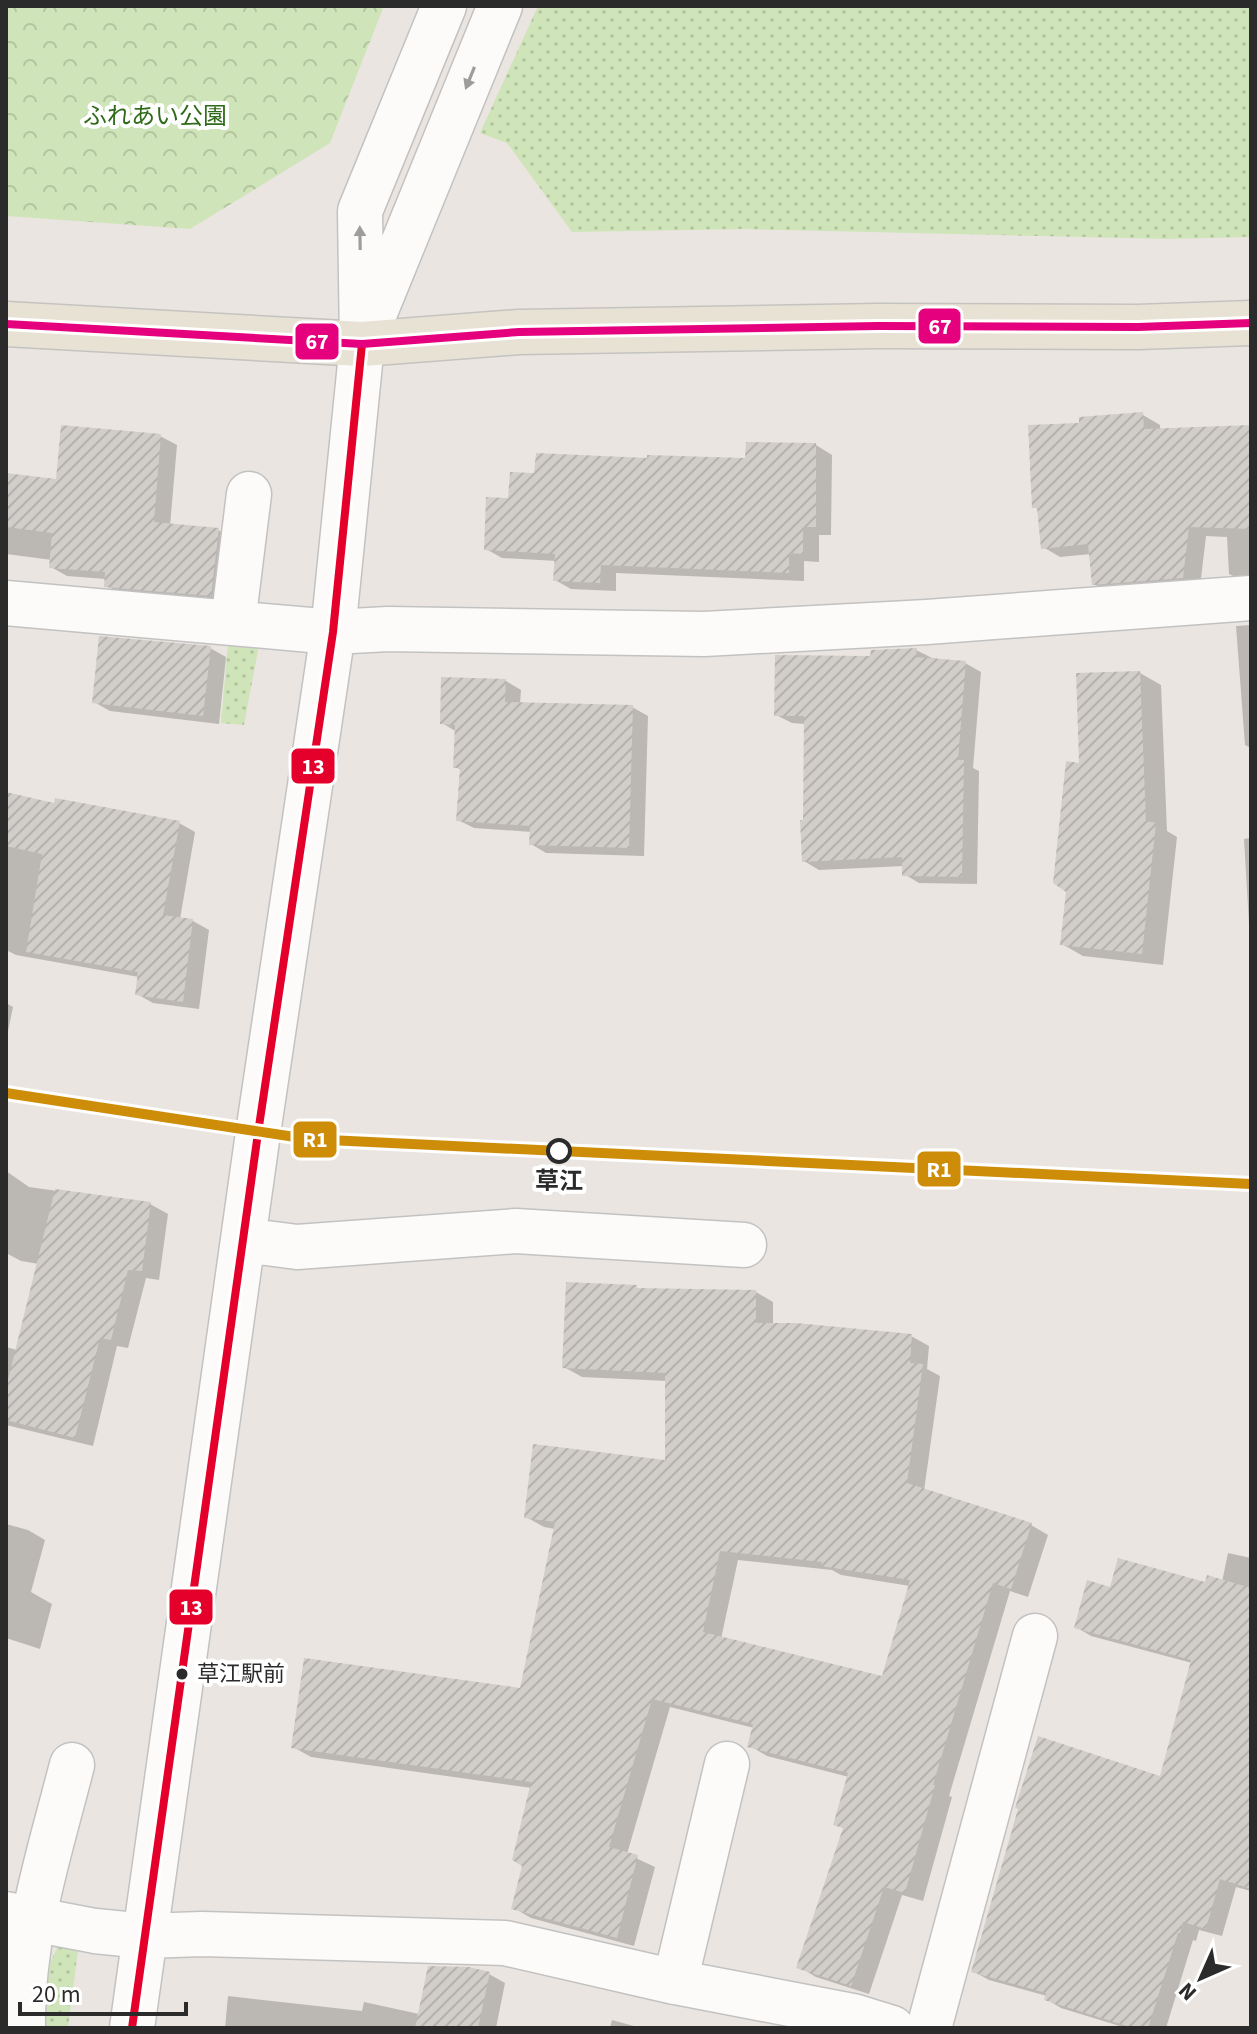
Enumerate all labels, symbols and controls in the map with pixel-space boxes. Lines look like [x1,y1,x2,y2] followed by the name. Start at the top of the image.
[463,66,476,90] one-way arrow
[83,99,227,134] park label: ふれあい公園
[354,225,366,250] one-way arrow
[917,307,962,345] line badge: 67
[928,311,952,343] text: 67
[294,322,340,361] line badge: 67
[305,326,329,358] text: 67
[290,747,336,785] line badge: 13
[301,751,325,783] text: 13
[292,1120,338,1159] line badge: R1
[302,1124,328,1156] text: R1
[547,1139,571,1163] marker: 草江
[916,1150,962,1188] line badge: R1
[926,1154,952,1186] text: R1
[535,1164,583,1199] place label: 草江
[168,1588,214,1626] line badge: 13
[179,1592,203,1624] text: 13
[197,1658,285,1690] place label: 草江駅前
[174,1666,190,1682] marker: 草江駅前
[1161,1938,1241,2018] north arrow
[20,1966,186,2016] scale bar
[1171,1975,1204,2008] text: N
[32,1977,81,2012] text: 20 m

